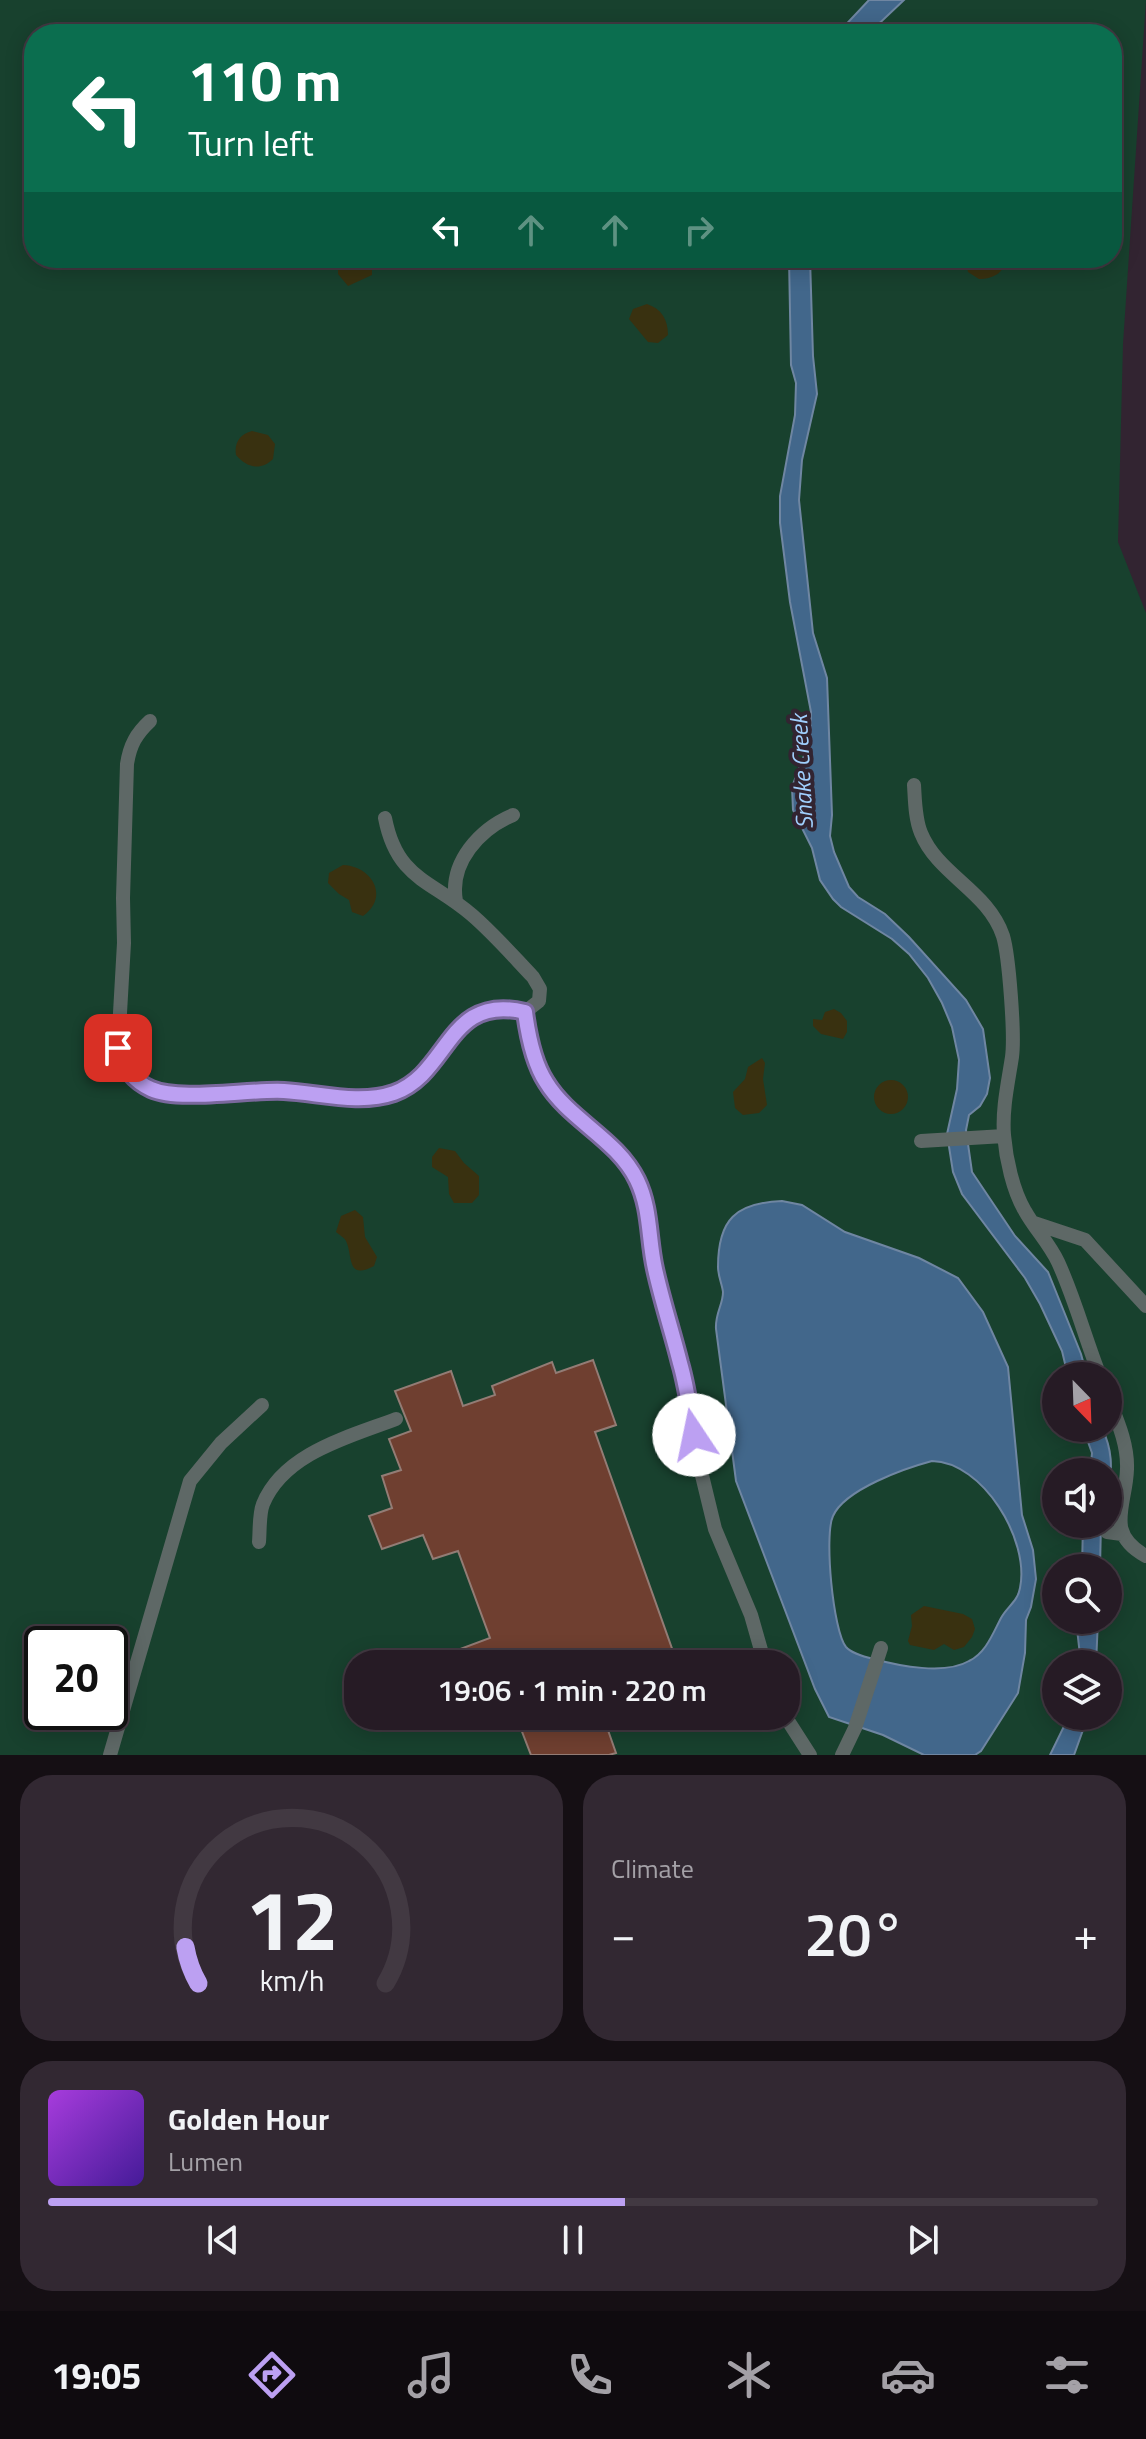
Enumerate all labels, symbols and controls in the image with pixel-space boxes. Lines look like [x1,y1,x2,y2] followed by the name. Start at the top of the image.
[188,38,341,123] text: 110 m
[56,56,160,160] icon: left
[188,115,314,170] text: Turn left
[425,208,469,252] icon: left
[509,208,553,252] icon: ahead
[593,208,637,252] icon: ahead
[677,208,721,252] icon: right
[780,710,822,830] water label: Snake Creek
[84,1014,152,1082] pin
[96,1026,140,1070] icon: arrive
[1042,1362,1122,1442] north arrow
[1042,1362,1122,1730] map controls
[652,1393,736,1477] position arrow
[1042,1458,1122,1538] button: sound
[1042,1554,1122,1634] button: search
[24,1626,128,1730] speed limit sign: 20
[1042,1650,1122,1730] button: layers
[437,1667,707,1713] text: 19:06 · 1 min · 220 m
[611,1849,694,1888] text: Climate
[245,1856,338,1982] text: 12
[804,1888,905,1979] text: 20°
[611,1900,636,1967] text: −
[1073,1900,1098,1967] text: +
[259,1959,324,2002] text: km/h
[168,2096,329,2142] text: Golden Hour
[168,2142,243,2181] text: Lumen
[201,2218,245,2262] icon: previous
[551,2218,595,2262] icon: pause
[901,2218,945,2262] icon: next
[244,2347,300,2403] icon: directions
[403,2347,459,2403] icon: music
[562,2347,618,2403] icon: phone
[721,2347,777,2403] icon: climate
[880,2347,936,2403] icon: car
[1039,2347,1095,2403] icon: filters
[51,2348,141,2403] text: 19:05

